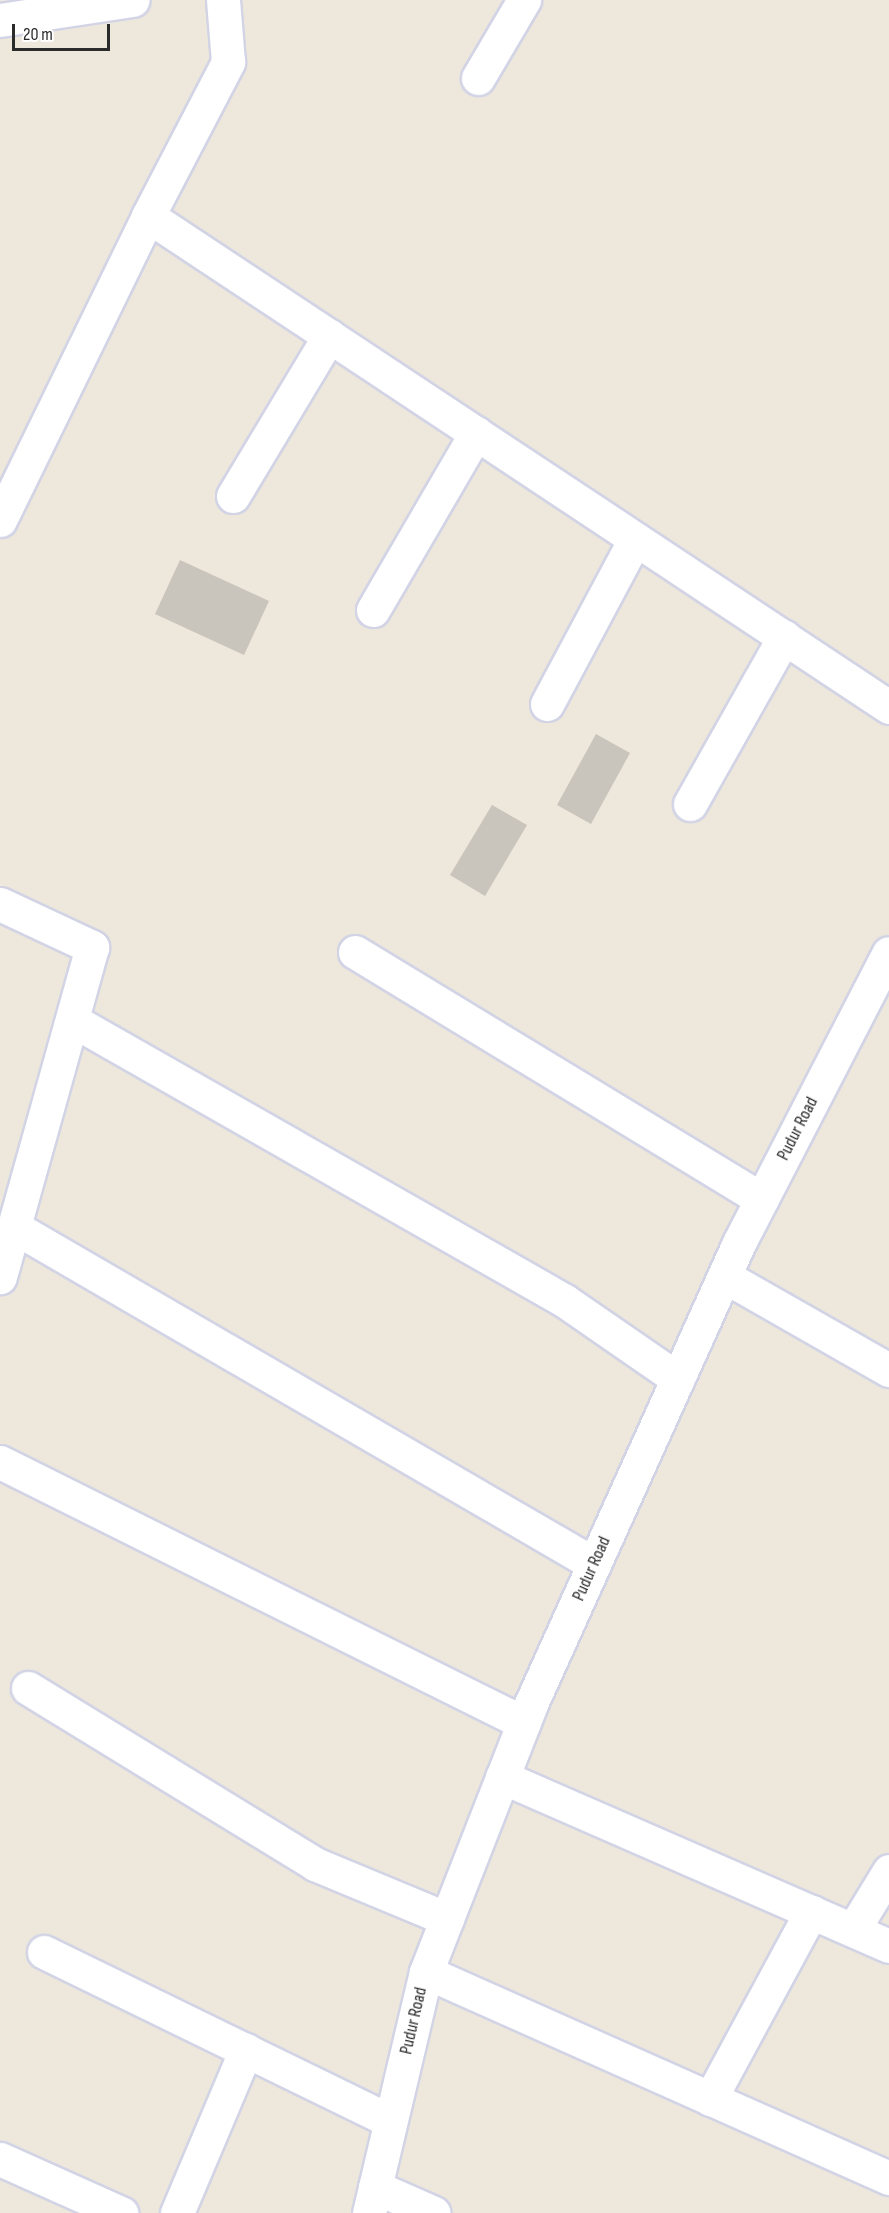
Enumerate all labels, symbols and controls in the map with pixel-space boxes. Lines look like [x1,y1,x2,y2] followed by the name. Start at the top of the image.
[15,12,112,50] scale bar
[23,24,53,45] text: 20 m
[773,1094,823,1164] street label: Pudur Road
[568,1533,616,1605] street label: Pudur Road
[396,1985,432,2057] street label: Pudur Road

